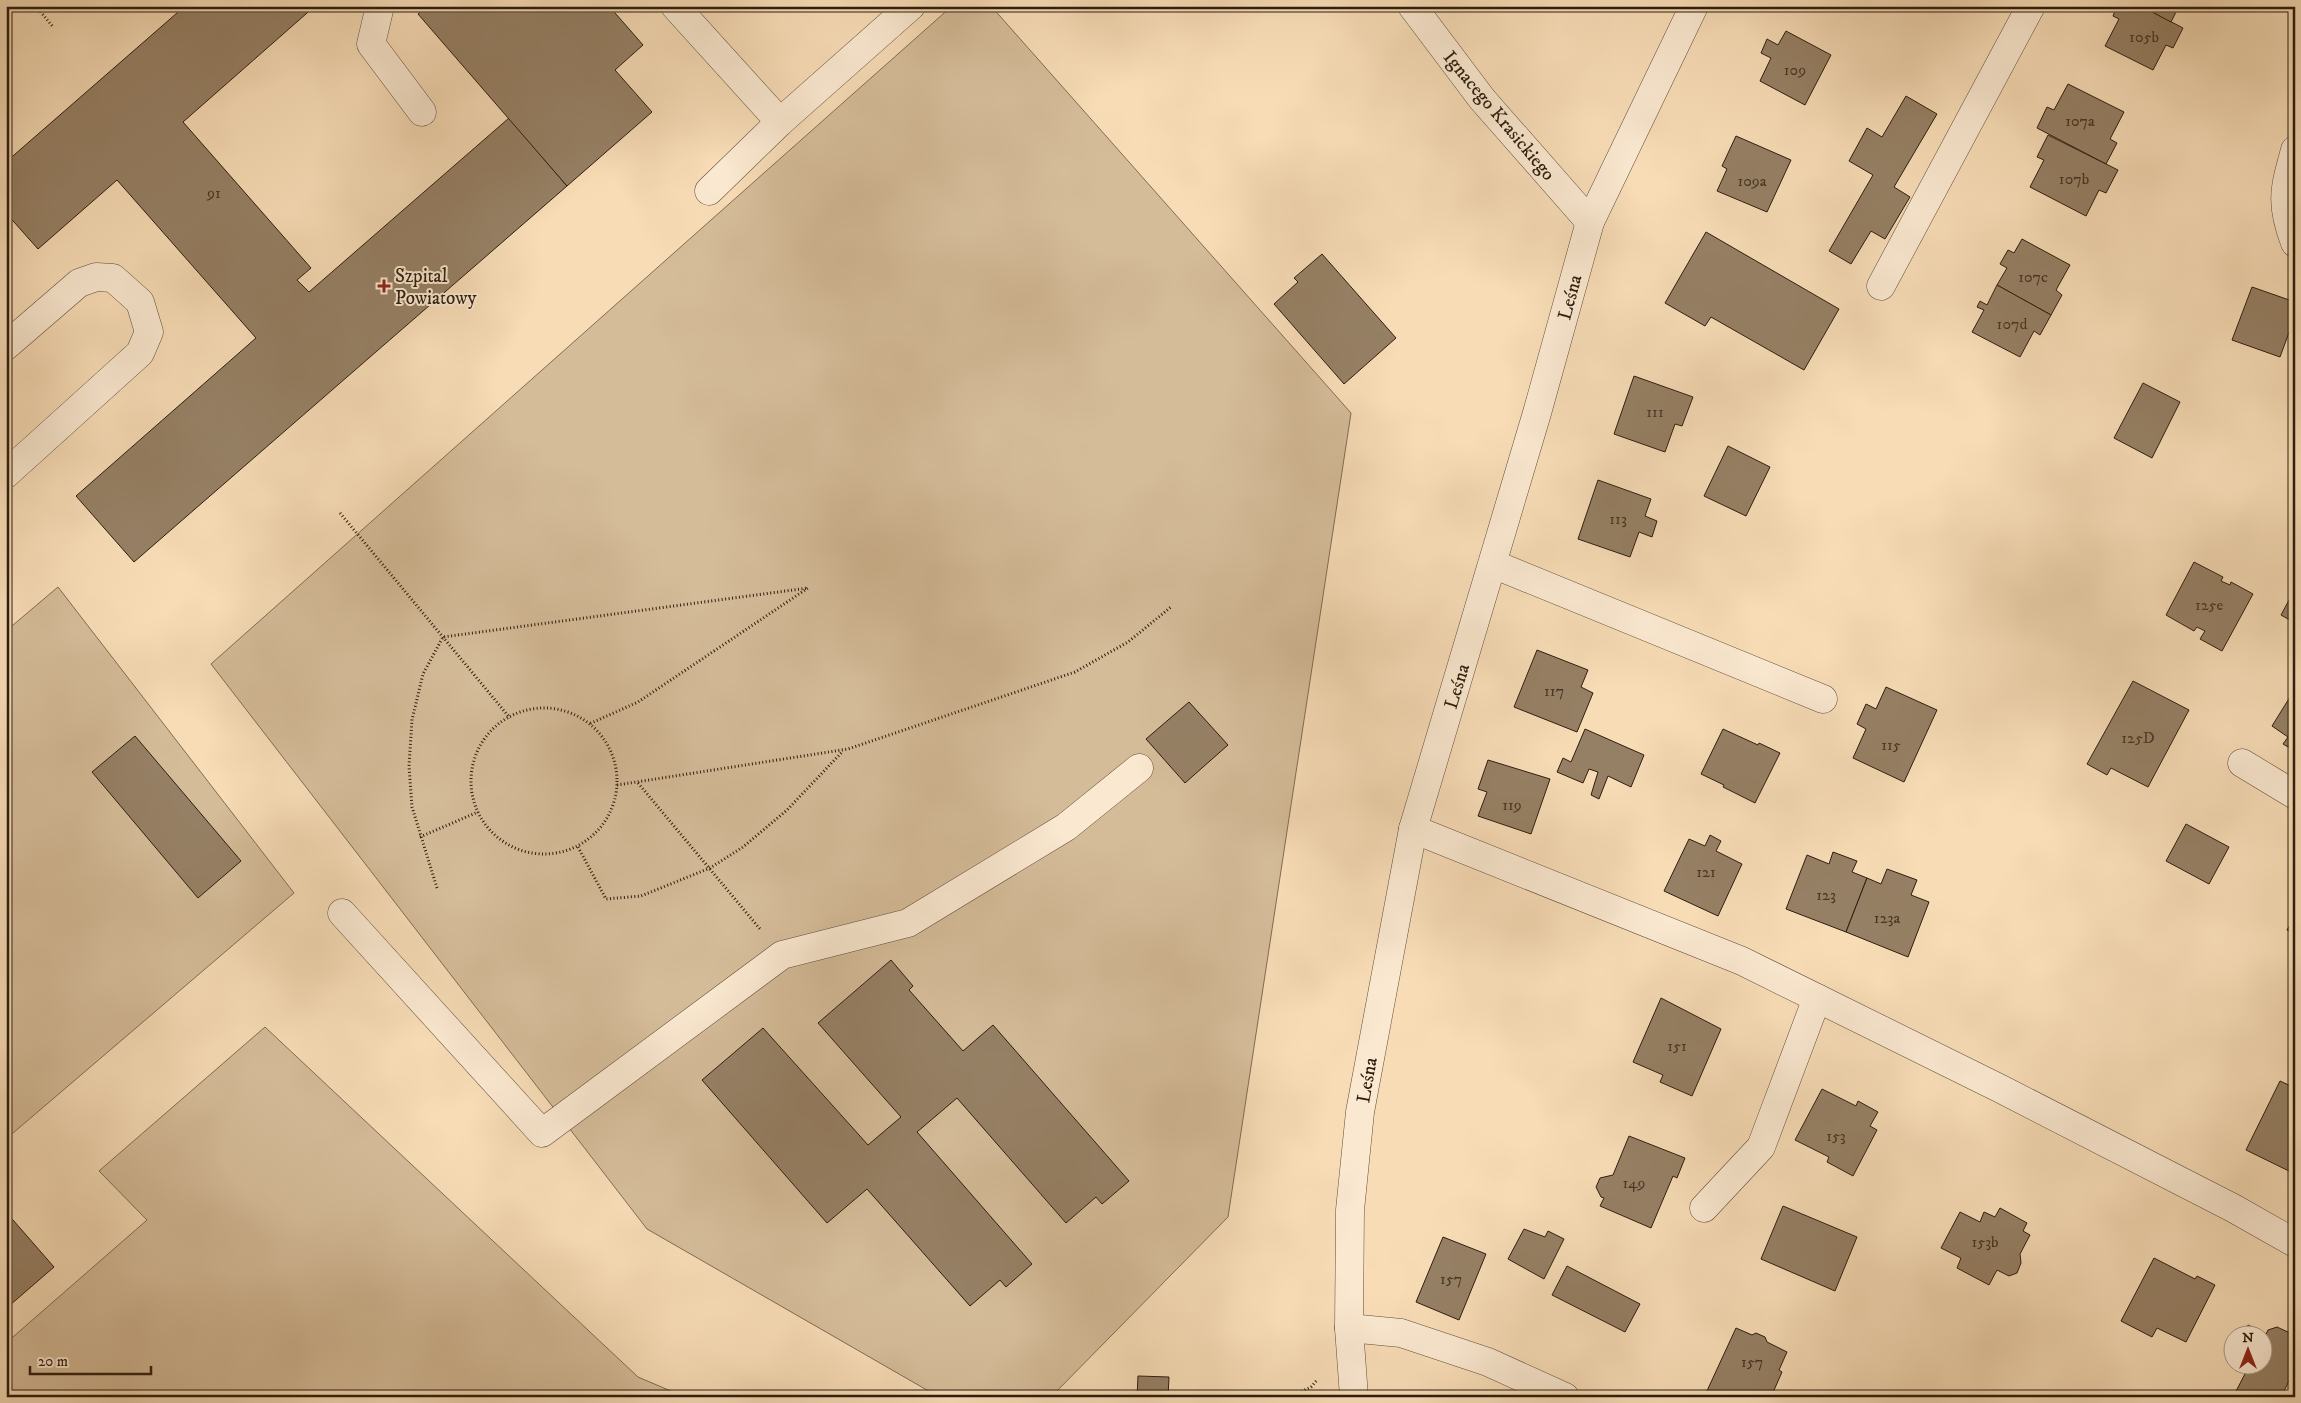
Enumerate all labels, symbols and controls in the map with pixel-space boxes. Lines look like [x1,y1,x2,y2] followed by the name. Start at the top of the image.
[2129,27,2159,47] house number: 105b
[1438,46,1560,186] street label: Ignacego Krasickiego
[1784,60,1806,80] house number: 109
[2065,111,2095,131] house number: 107a
[2059,169,2089,189] house number: 107b
[1737,171,1767,191] house number: 109a
[206,183,221,203] house number: 91
[395,265,477,310] place label: Szpital Powiatowy
[2018,267,2048,287] house number: 107c
[1553,272,1587,323] street label: Leśna
[377,279,391,293] marker: Szpital Powiatowy
[1997,314,2027,334] house number: 107d
[1646,402,1664,422] house number: 111
[1609,509,1627,529] house number: 113
[2195,595,2223,615] house number: 125e
[1440,661,1475,712] street label: Leśna
[1544,681,1564,701] house number: 117
[2121,728,2155,748] house number: 125D
[1881,735,1901,755] house number: 115
[1502,795,1522,815] house number: 119
[1696,862,1716,882] house number: 121
[1816,885,1836,905] house number: 123
[1874,908,1900,928] house number: 123a
[1667,1036,1687,1056] house number: 151
[1352,1056,1383,1105] street label: Leśna
[1826,1126,1846,1146] house number: 153
[1622,1173,1646,1193] house number: 149
[1971,1232,1999,1252] house number: 153b
[1440,1269,1462,1289] house number: 157
[2224,1326,2274,1376] north arrow
[2242,1329,2254,1347] text: N
[30,1343,151,1375] scale bar
[38,1352,68,1371] text: 20 m
[1741,1352,1763,1372] house number: 157

